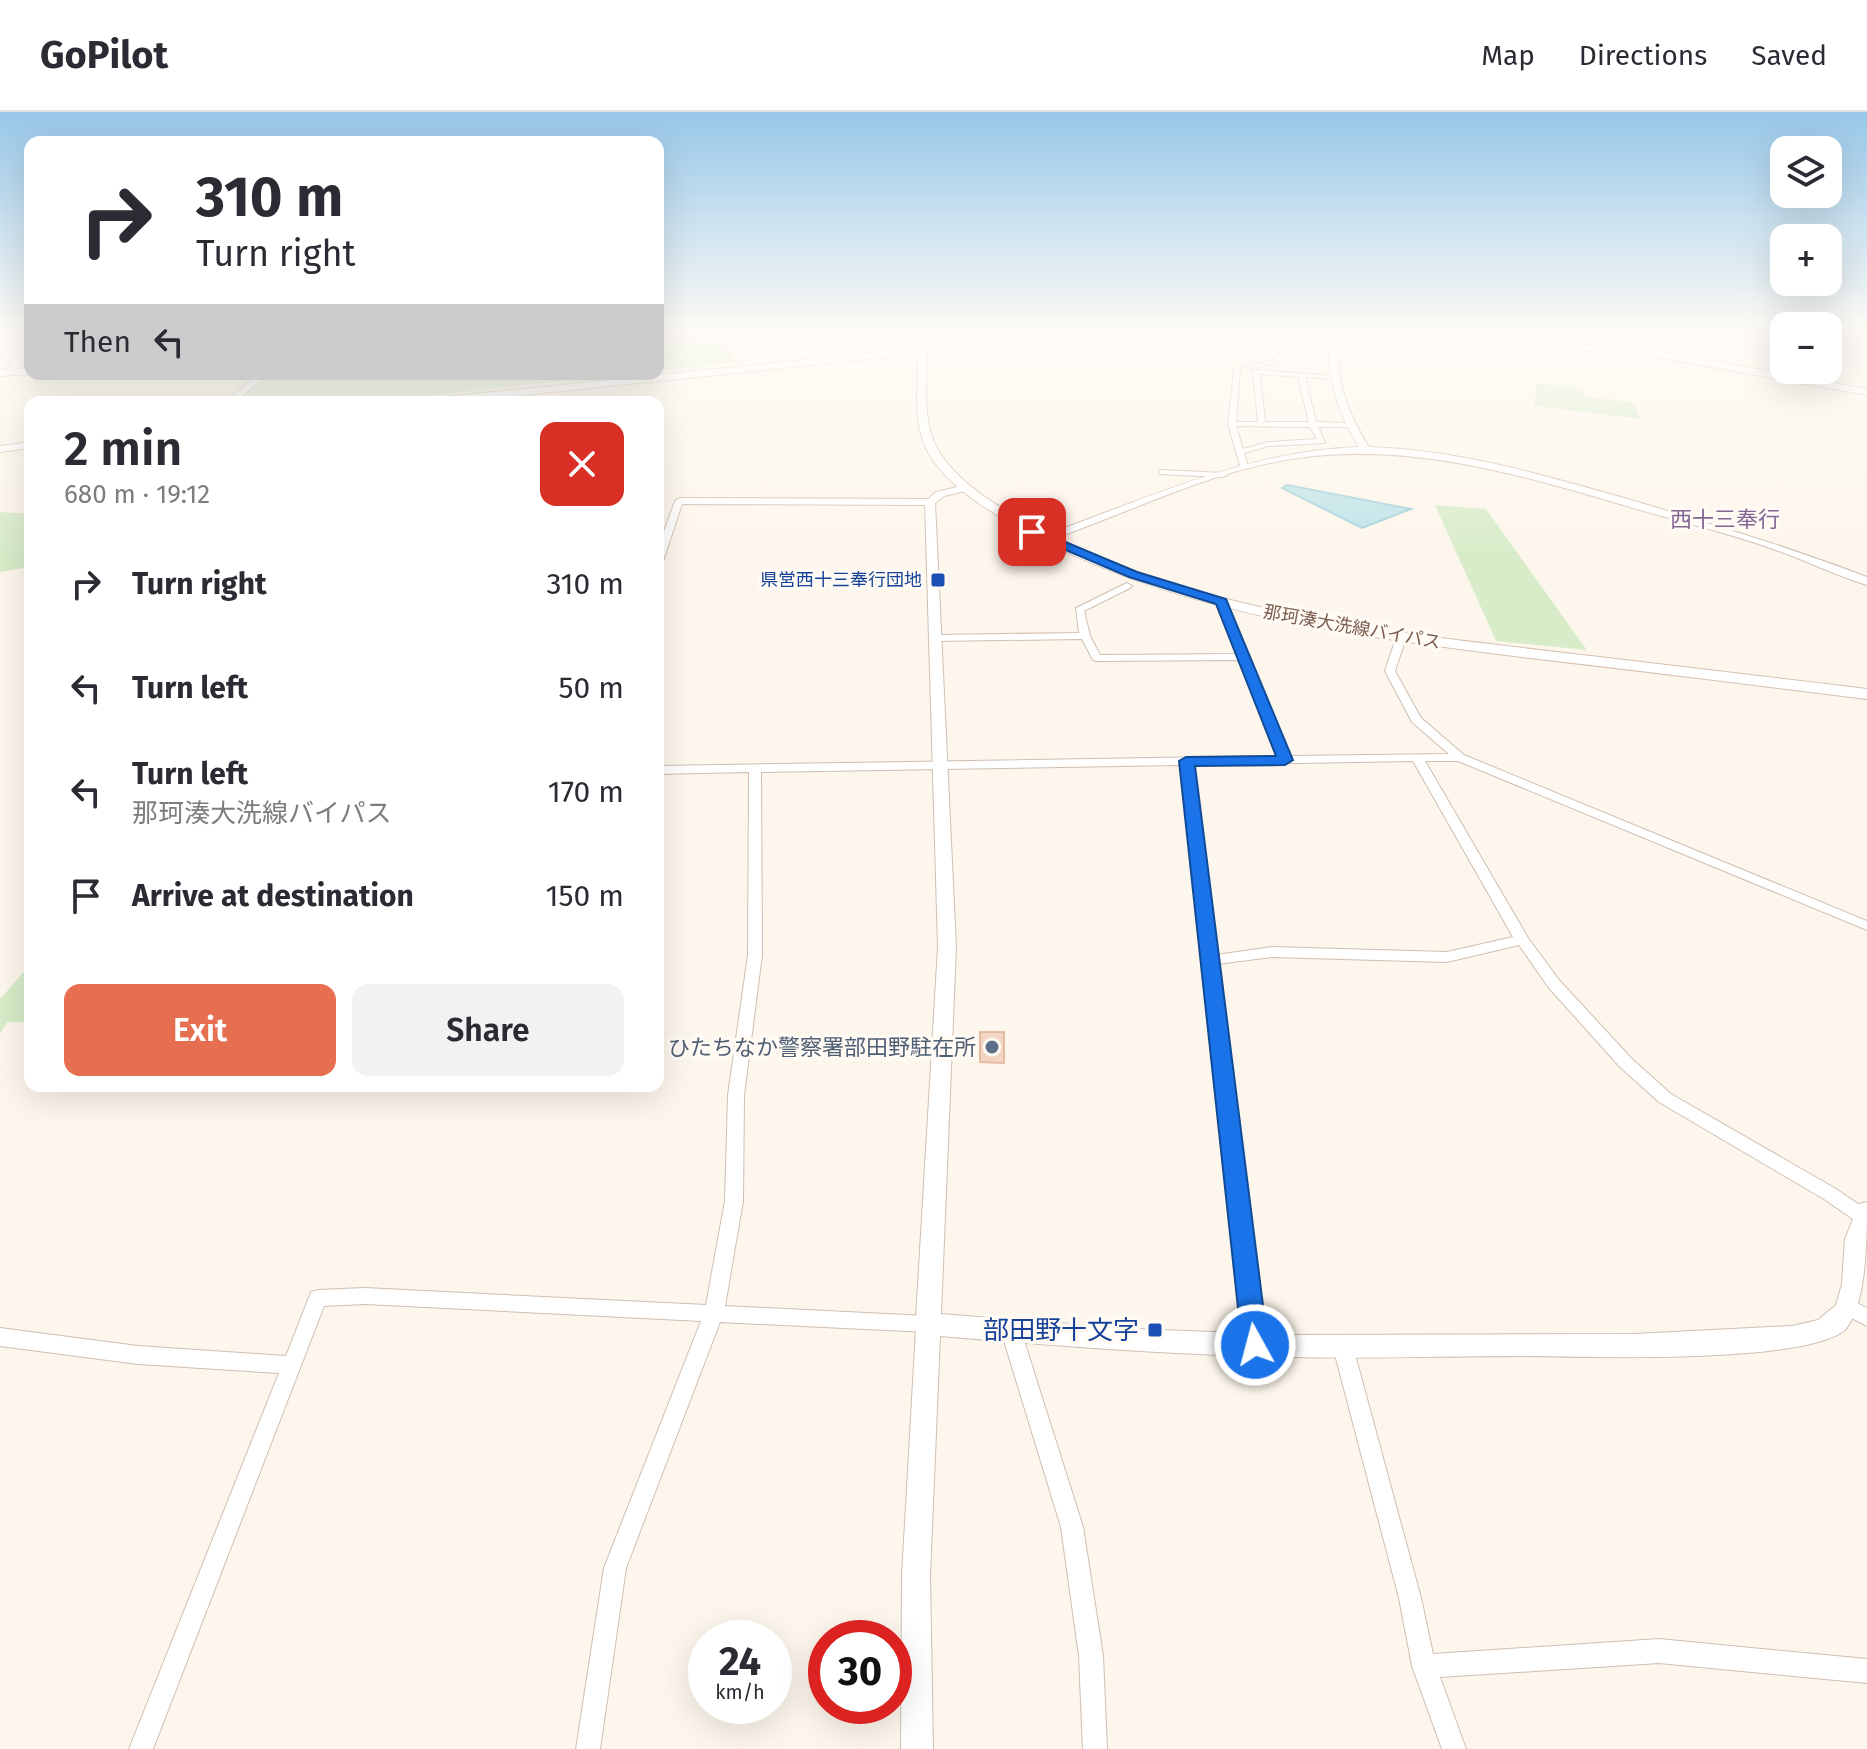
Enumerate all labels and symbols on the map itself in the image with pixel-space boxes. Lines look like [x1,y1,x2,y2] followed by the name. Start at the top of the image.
[998,498,1066,566] pin
[1670,506,1780,533] district label: 西十三奉行
[760,569,922,591] place label: 県営西十三奉行団地
[929,571,947,589] marker: 県営西十三奉行団地
[1262,601,1442,653] street label: 那珂湊大洗線バイパス
[668,1034,976,1061] place label: ひたちなか警察署部田野駐在所
[983,1038,1001,1056] marker: ひたちなか警察署部田野駐在所
[1213,1303,1297,1387] position arrow
[983,1315,1139,1346] place label: 部田野十文字
[1146,1321,1164,1339] marker: 部田野十文字
[808,1620,912,1724] speed limit sign: 30

